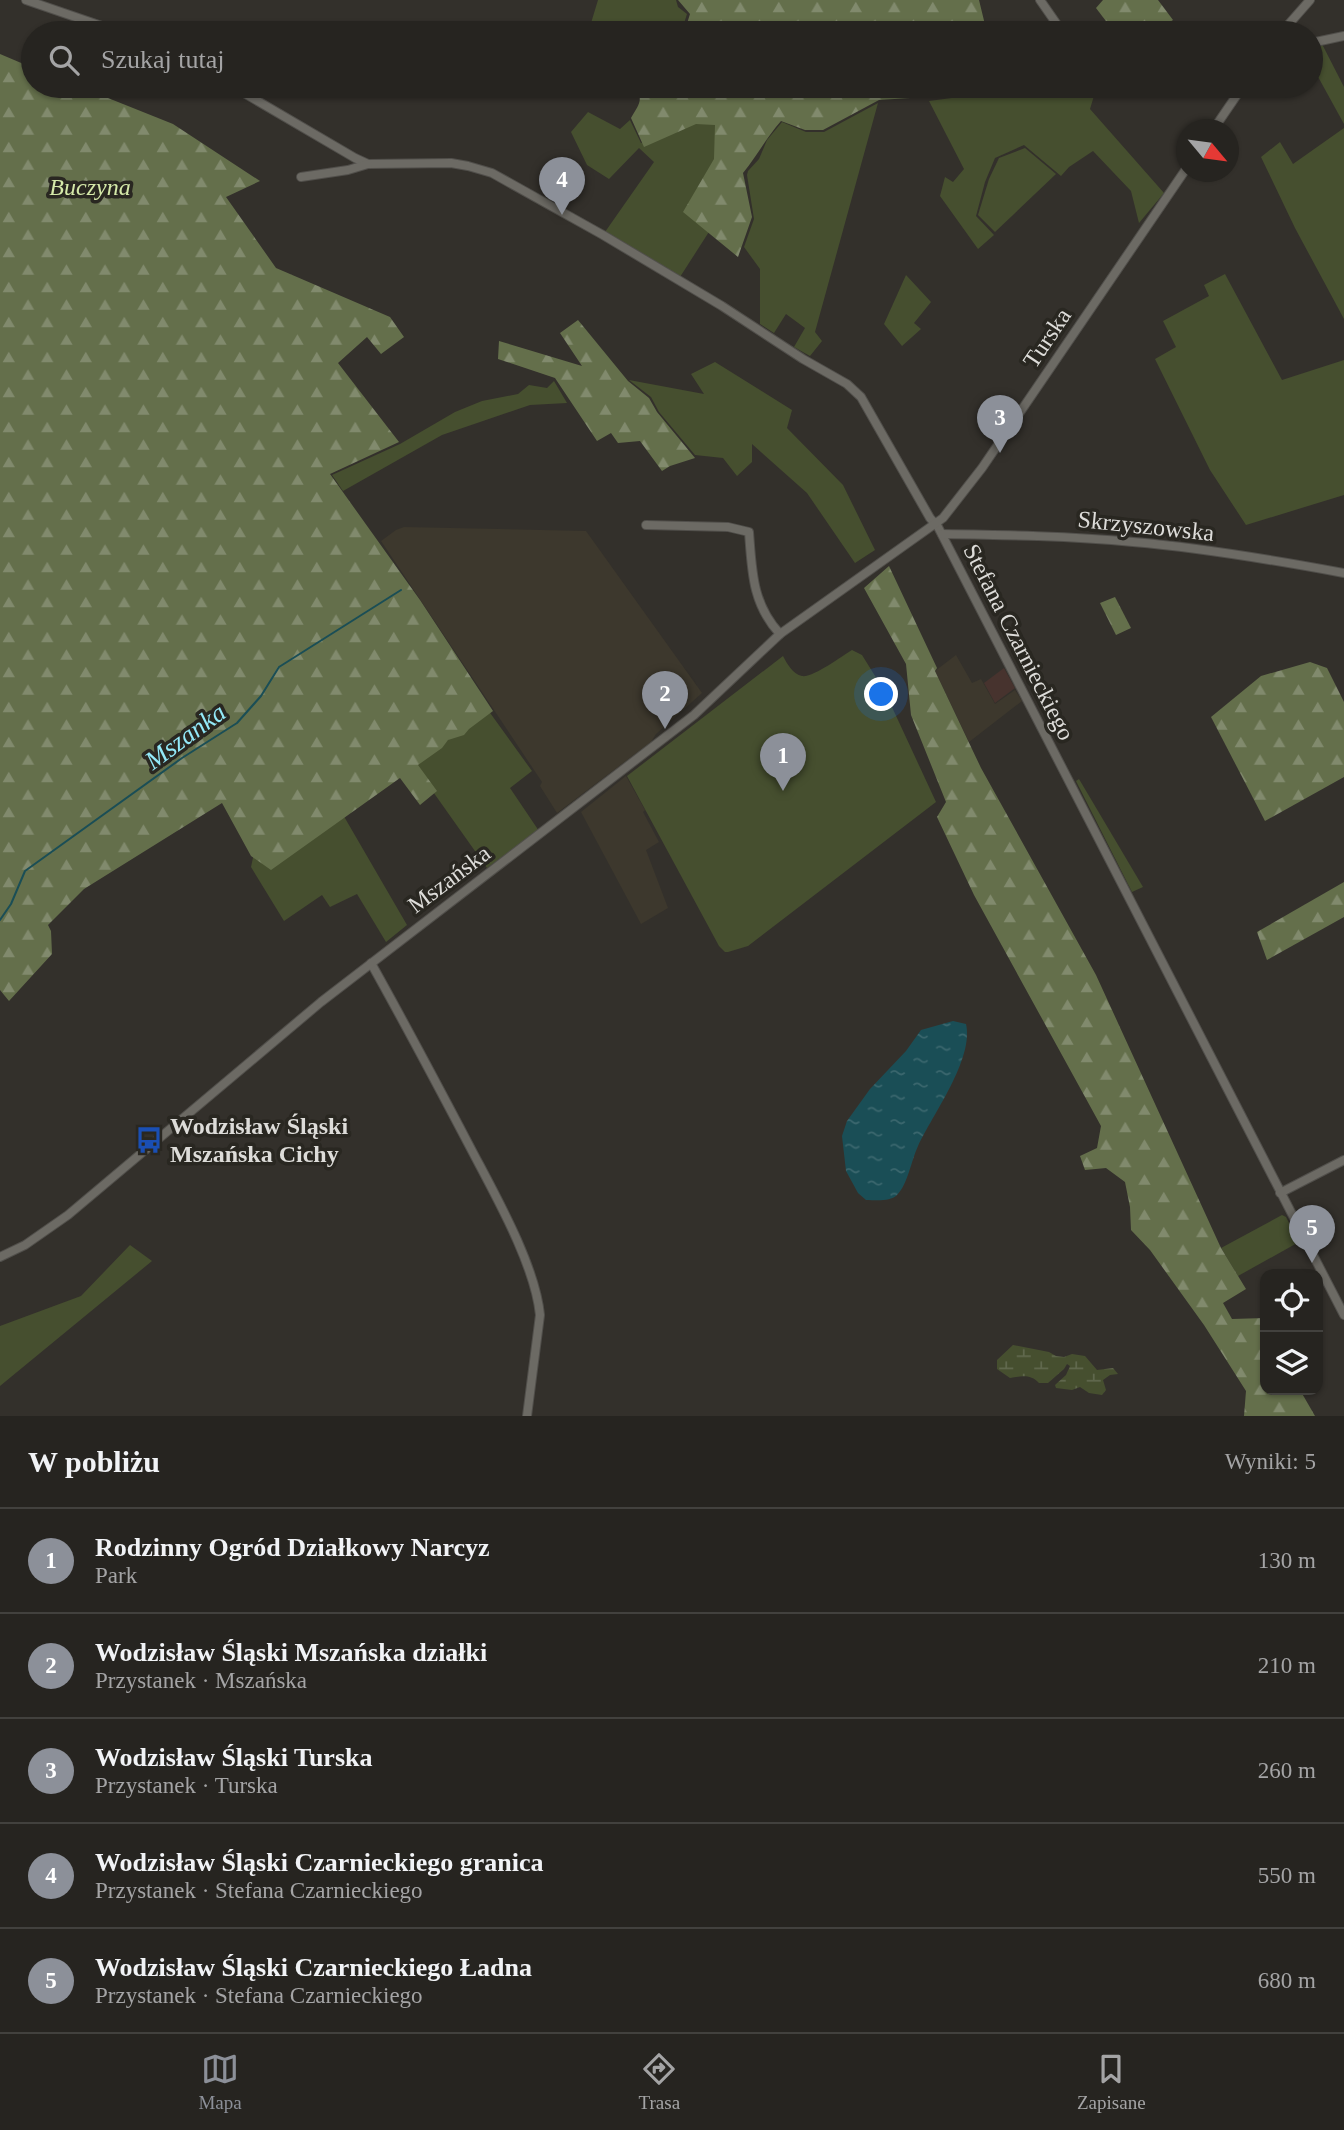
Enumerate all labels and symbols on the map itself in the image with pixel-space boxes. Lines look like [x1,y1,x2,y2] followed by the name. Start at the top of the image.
[1176,119,1239,182] north arrow
[539,157,585,215] pin: 4
[49,174,131,200] park label: Buczyna
[1018,303,1076,373] street label: Turska
[977,395,1023,453] pin: 3
[1076,506,1216,546] street label: Skrzyszowska
[958,540,1080,744] street label: Stefana Czarnieckiego
[642,671,688,729] pin: 2
[864,677,898,711] your location
[139,698,231,776] water label: Mszanka
[760,733,806,791] pin: 1
[403,840,495,918] street label: Mszańska
[170,1113,348,1167] place label: Wodzisław Śląski Mszańska Cichy
[134,1125,164,1155] bus stop icon: Wodzisław Śląski Mszańska Cichy
[1289,1205,1335,1263] pin: 5

